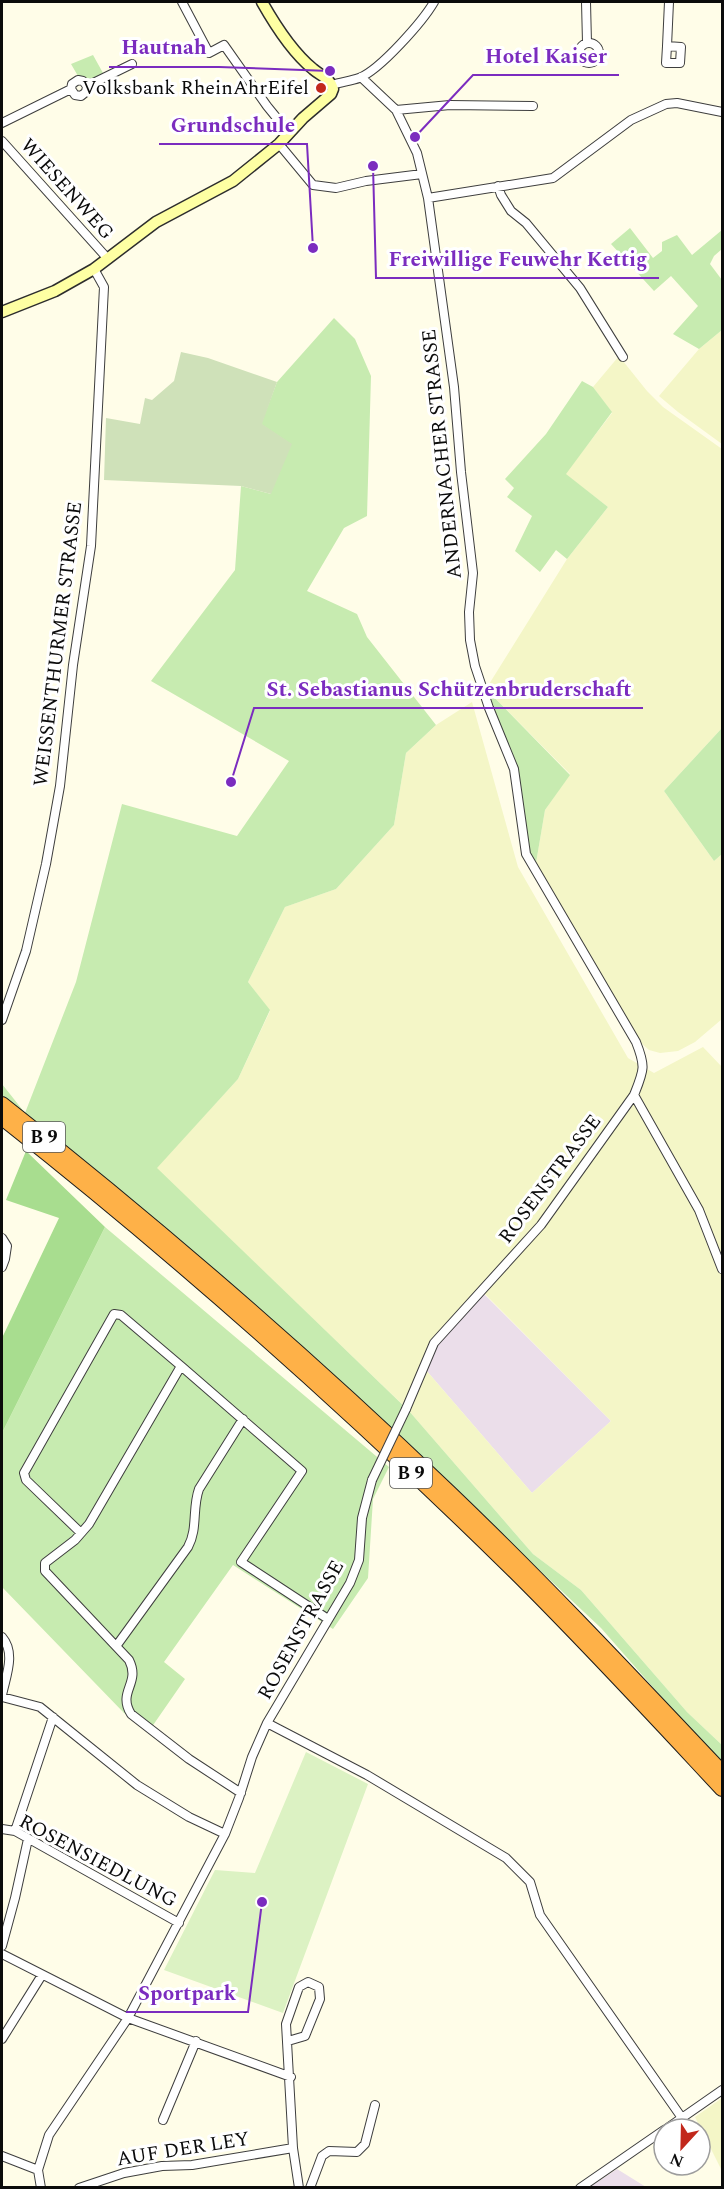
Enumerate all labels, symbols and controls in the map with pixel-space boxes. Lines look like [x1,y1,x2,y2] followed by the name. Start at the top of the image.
[109,28,219,67] callout: Hautnah
[121,32,207,64] text: Hautnah
[473,36,619,75] callout: Hotel Kaiser
[485,41,607,73] text: Hotel Kaiser
[82,73,309,103] place label: Volksbank RheinAhrEifel
[314,81,328,95] marker: Volksbank RheinAhrEifel
[159,105,307,144] callout: Grundschule
[171,110,295,142] text: Grundschule
[13,131,121,247] street label: WIESENWEG
[376,239,659,278] callout: Freiwillige Feuwehr Kettig
[389,244,647,276] text: Freiwillige Feuwehr Kettig
[414,328,470,580] street label: ANDERNACHER STRASSE
[26,500,90,788] street label: WEISSENTHURMER STRASSE
[254,669,643,708] callout: St. Sebastianus Schützenbruderschaft
[267,674,631,706] text: St. Sebastianus Schützenbruderschaft
[491,1108,609,1250] street label: ROSENSTRASSE
[23,1122,65,1152] road number: B 9
[390,1458,432,1488] road number: B 9
[250,1555,352,1705] street label: ROSENSTRASSE
[13,1807,183,1915] street label: ROSENSIEDLUNG
[126,1973,248,2012] callout: Sportpark
[138,1978,236,2010] text: Sportpark
[652,2117,712,2177] north arrow
[114,2124,252,2174] street label: AUF DER LEY
[666,2146,687,2174] text: N

